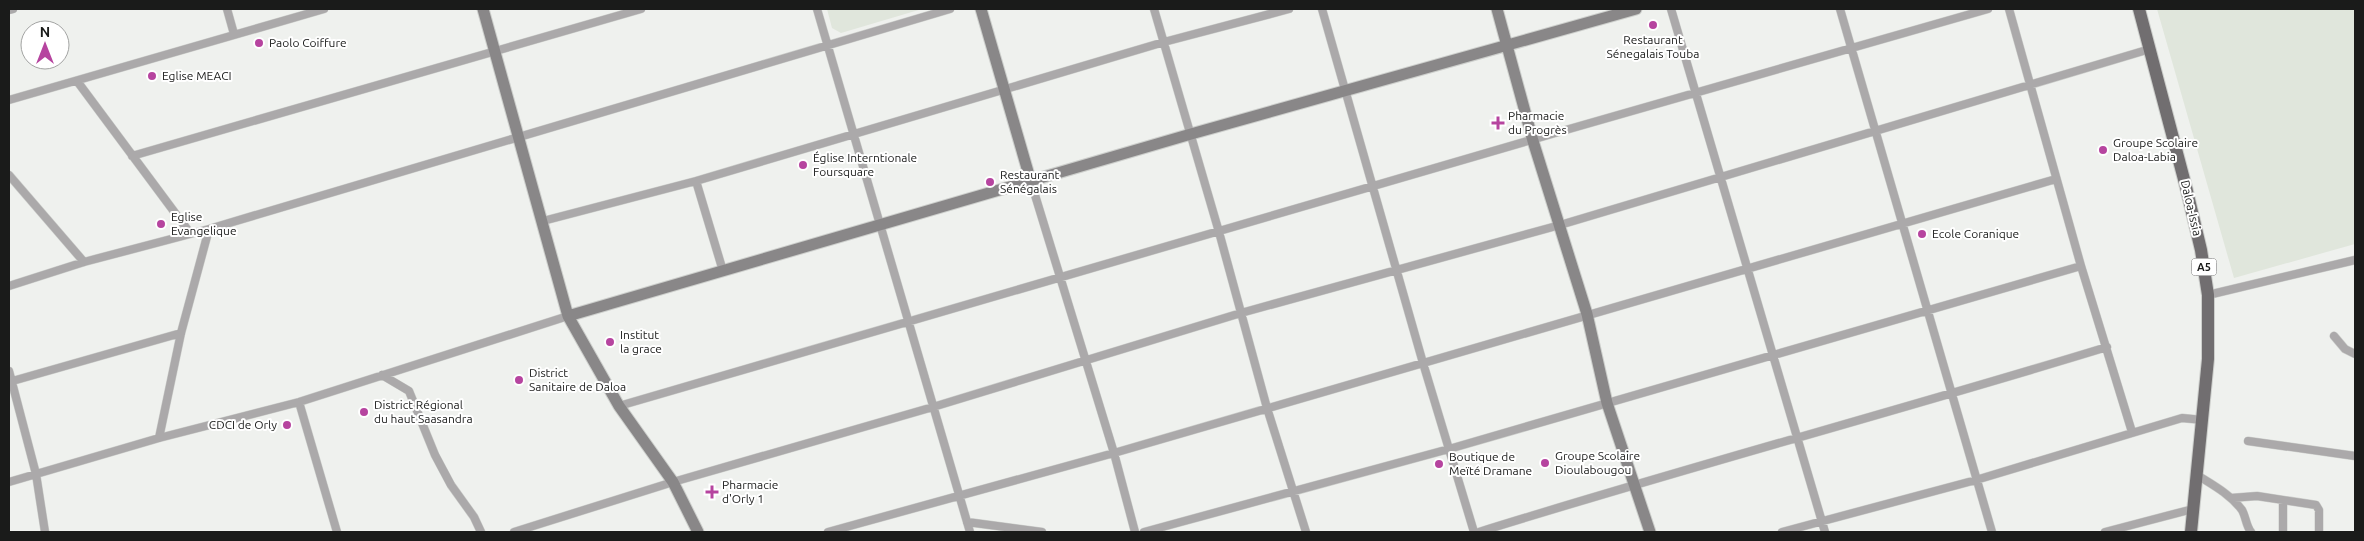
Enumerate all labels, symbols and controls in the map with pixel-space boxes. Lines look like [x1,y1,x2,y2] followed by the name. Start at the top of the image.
[1647,19,1659,31] marker: Restaurant Sénegalais Touba
[20,20,70,70] north arrow
[40,24,50,40] text: N
[1607,33,1699,60] place label: Restaurant Sénegalais Touba
[269,36,347,49] place label: Paolo Coiffure
[253,37,265,49] marker: Paolo Coiffure
[162,69,232,82] place label: Eglise MEACI
[146,70,158,82] marker: Eglise MEACI
[1508,109,1567,136] place label: Pharmacie du Progrès
[1492,117,1504,129] marker: Pharmacie du Progrès
[2113,136,2198,163] place label: Groupe Scolaire Daloa-Labia
[2097,144,2109,156] marker: Groupe Scolaire Daloa-Labia
[813,151,917,178] place label: Église Interntionale Foursquare
[797,159,809,171] marker: Église Interntionale Foursquare
[1000,168,1060,195] place label: Restaurant Sénégalais
[984,176,996,188] marker: Restaurant Sénégalais
[2179,179,2204,237] street label: Daloa-Issia
[171,210,237,237] place label: Eglise Evangelique
[155,218,167,230] marker: Eglise Evangelique
[1932,227,2019,240] place label: Ecole Coranique
[1916,228,1928,240] marker: Ecole Coranique
[2192,258,2216,276] road number: A5
[620,328,662,355] place label: Institut la grace
[604,336,616,348] marker: Institut la grace
[529,366,626,393] place label: District Sanitaire de Daloa
[513,374,525,386] marker: District Sanitaire de Daloa
[374,398,473,425] place label: District Régional du haut Saasandra
[358,406,370,418] marker: District Régional du haut Saasandra
[209,418,277,431] place label: CDCI de Orly
[281,419,293,431] marker: CDCI de Orly
[1555,449,1640,476] place label: Groupe Scolaire Dioulabougou
[1449,450,1532,477] place label: Boutique de Meïté Dramane
[1539,457,1551,469] marker: Groupe Scolaire Dioulabougou
[1433,458,1445,470] marker: Boutique de Meïté Dramane
[722,478,778,505] place label: Pharmacie d'Orly 1
[706,486,718,498] marker: Pharmacie d'Orly 1

